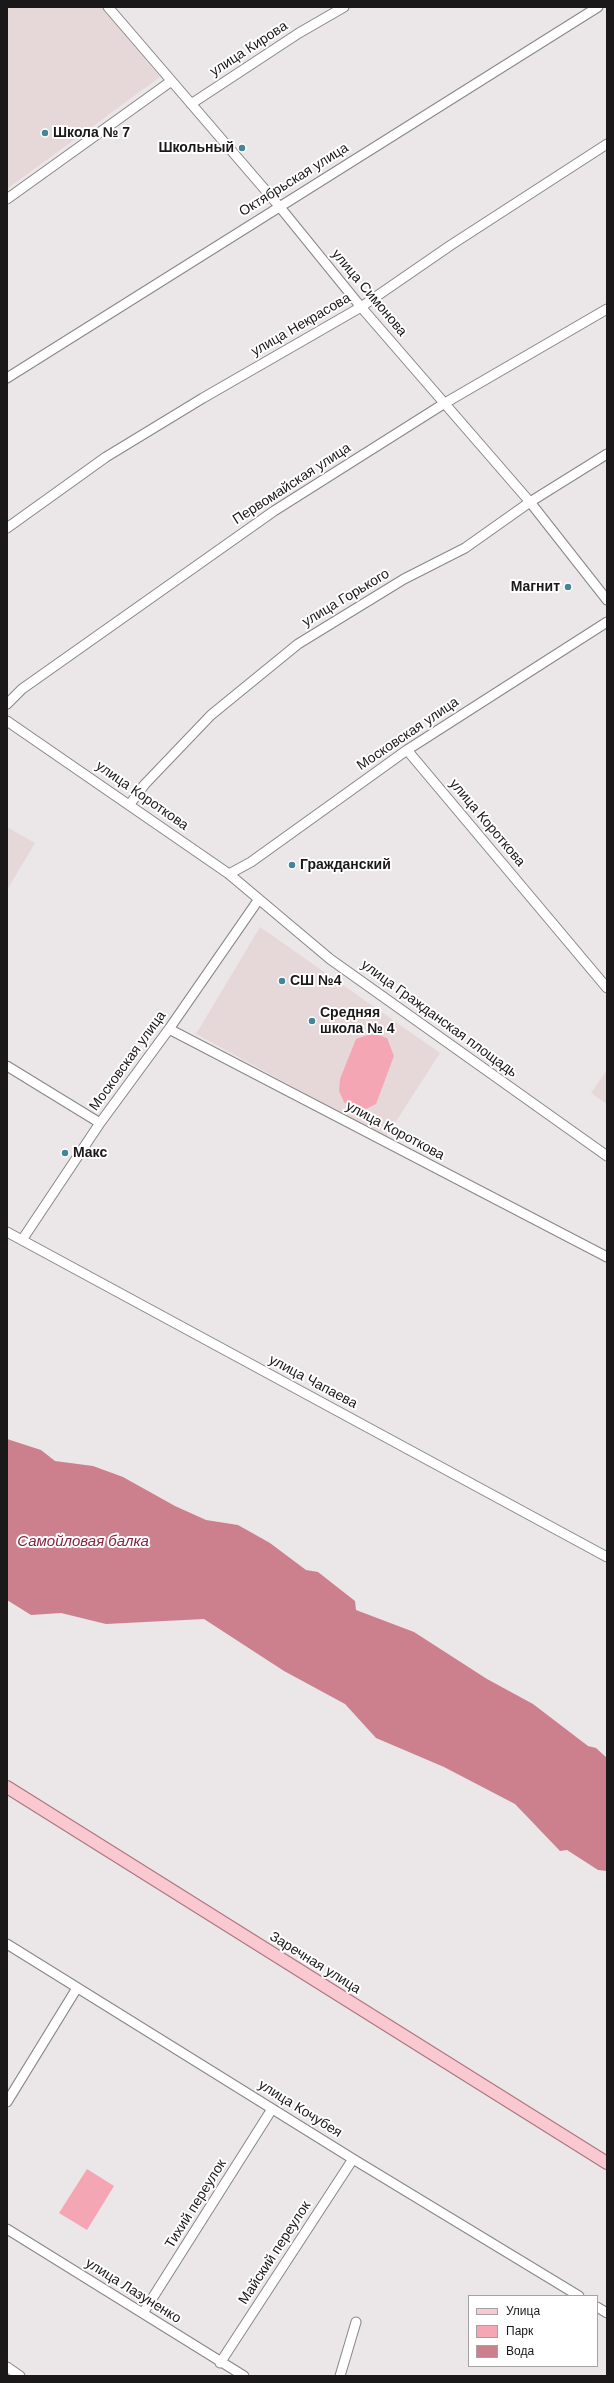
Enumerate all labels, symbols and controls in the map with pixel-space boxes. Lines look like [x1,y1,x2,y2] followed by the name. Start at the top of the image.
[207,18,291,80] street label: улица Кирова
[53,125,130,141] place label: Школа № 7
[40,128,50,138] marker: Школа № 7
[158,140,234,156] place label: Школьный
[236,140,352,220] street label: Октябрьская улица
[237,143,247,153] marker: Школьный
[328,246,410,340] street label: улица Симонова
[248,290,354,360] street label: улица Некрасова
[230,440,354,528] street label: Первомайская улица
[299,565,393,631] street label: улица Горького
[511,579,560,595] place label: Магнит
[563,582,573,592] marker: Магнит
[354,694,462,774] street label: Московская улица
[92,758,192,834] street label: улица Короткова
[445,776,529,870] street label: улица Короткова
[300,857,391,873] place label: Гражданский
[287,860,297,870] marker: Гражданский
[358,957,520,1081] street label: улица Гражданская площадь
[290,973,341,989] place label: СШ №4
[277,976,287,986] marker: СШ №4
[320,1005,395,1038] place label: Средняя школа № 4
[86,1008,170,1114] street label: Московская улица
[307,1016,317,1026] marker: Средняя школа № 4
[343,1098,447,1164] street label: улица Короткова
[73,1145,107,1161] place label: Макс
[60,1148,70,1158] marker: Макс
[266,1352,360,1412] street label: улица Чапаева
[17,1533,149,1551] water label: Самойловая балка
[266,1928,364,1998] street label: Заречная улица
[255,2077,345,2141] street label: улица Кочубея
[162,2156,230,2252] street label: Тихий переулок
[235,2198,315,2308] street label: Майский переулок
[82,2255,184,2327] street label: улица Лазуненко
[468,2295,598,2367] legend
[506,2304,540,2318] text: Улица
[506,2324,533,2338] text: Парк
[506,2344,534,2358] text: Вода

